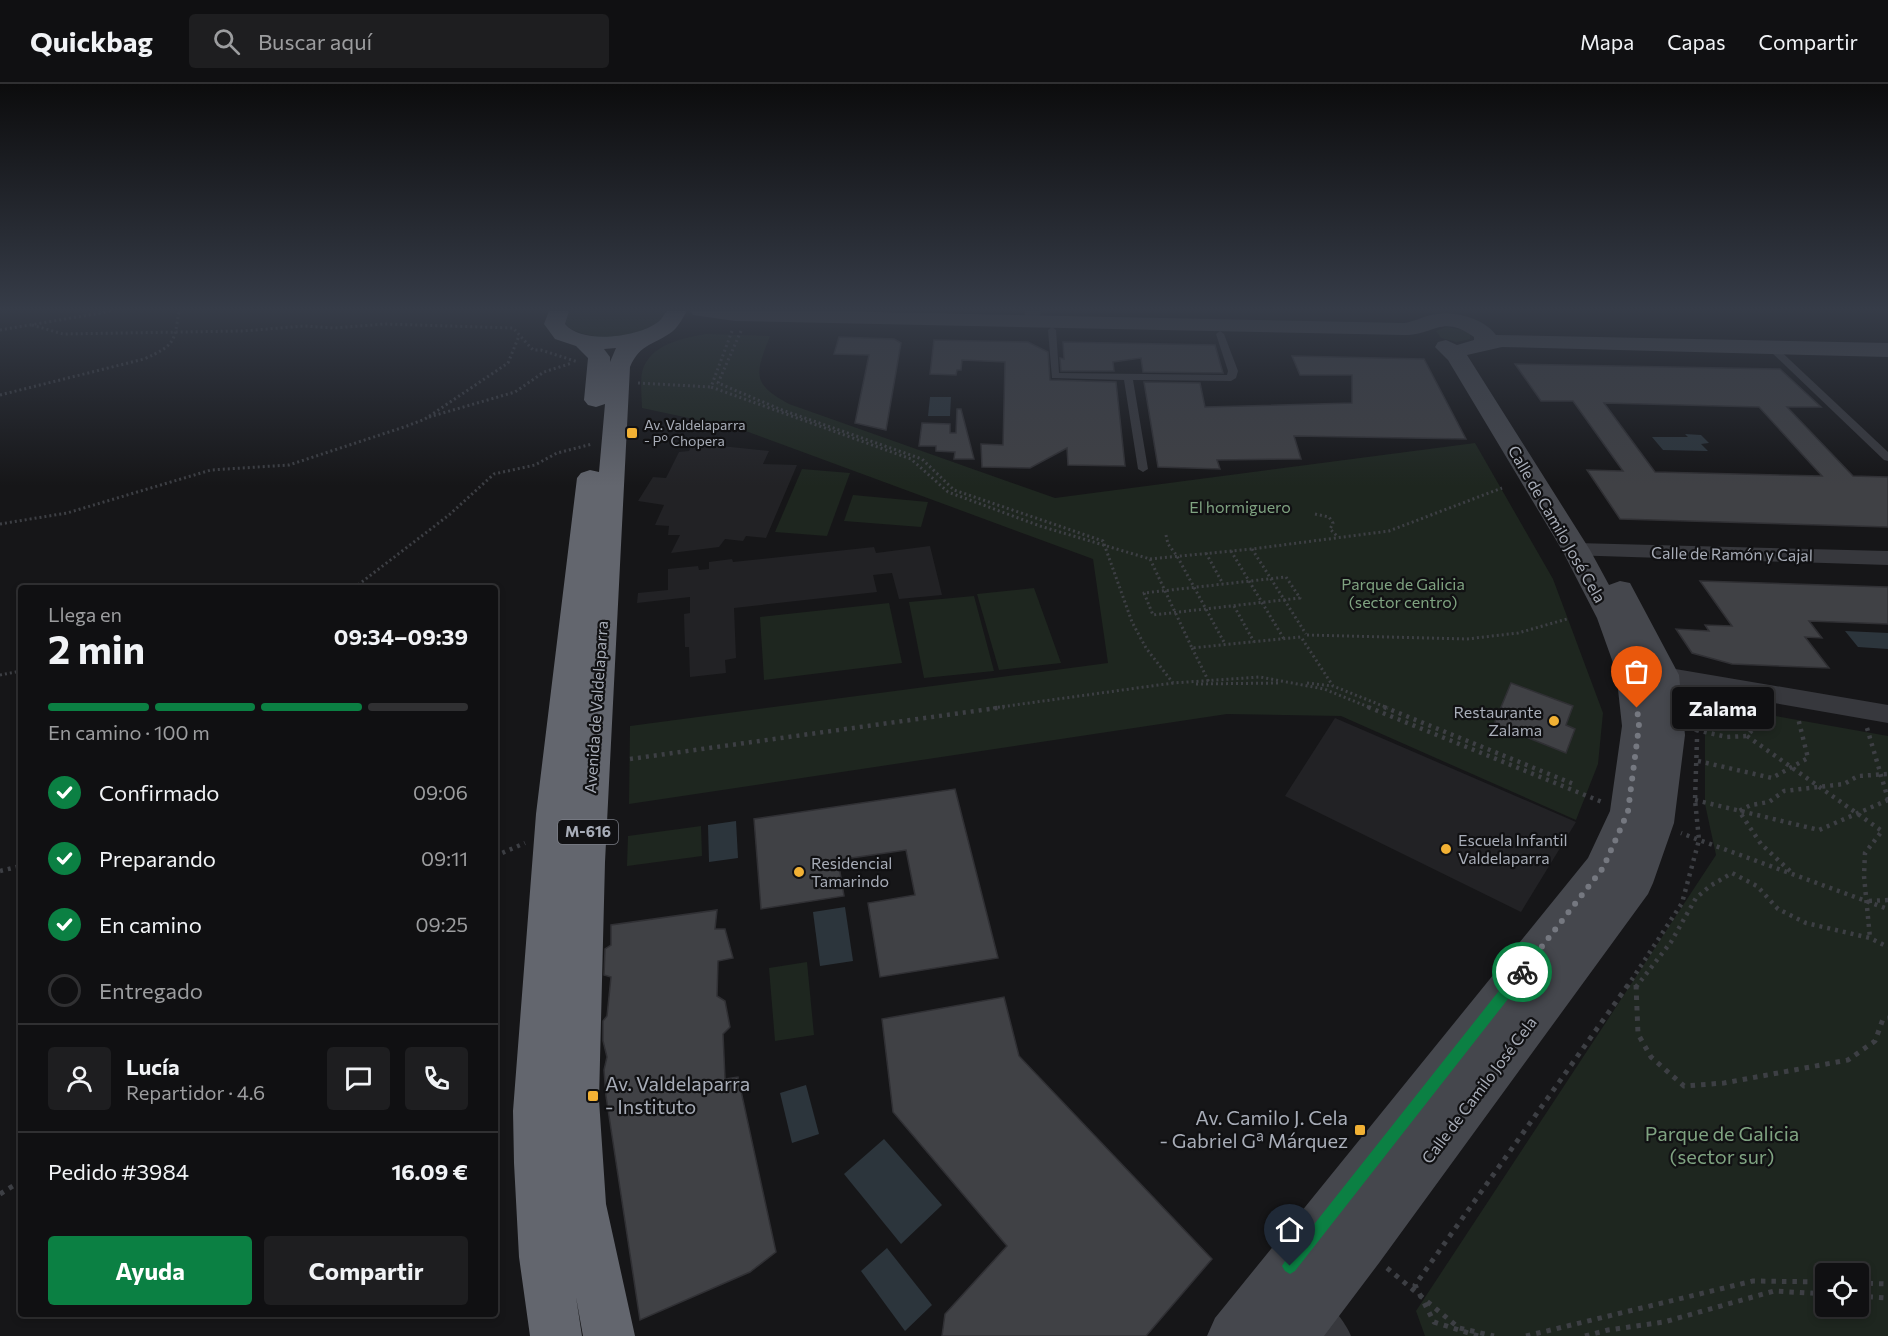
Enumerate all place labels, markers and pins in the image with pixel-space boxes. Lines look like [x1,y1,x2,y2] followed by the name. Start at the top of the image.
[644,416,746,449] place label: Av. Valdelaparra - Pº Chopera
[625,426,639,440] marker: Av. Valdelaparra - Pº Chopera
[1611,646,1662,708] pin
[1673,687,1775,729] callout: Zalama
[1454,702,1542,739] place label: Restaurante Zalama
[1547,714,1561,728] marker: Restaurante Zalama
[1458,830,1568,867] place label: Escuela Infantil Valdelaparra
[1439,842,1453,856] marker: Escuela Infantil Valdelaparra
[811,853,892,890] place label: Residencial Tamarindo
[792,865,806,879] marker: Residencial Tamarindo
[605,1071,750,1118] place label: Av. Valdelaparra - Instituto
[586,1089,600,1103] marker: Av. Valdelaparra - Instituto
[1160,1105,1348,1152] place label: Av. Camilo J. Cela - Gabriel Gª Márquez
[1353,1123,1367,1137] marker: Av. Camilo J. Cela - Gabriel Gª Márquez
[1264,1204,1315,1266] pin

